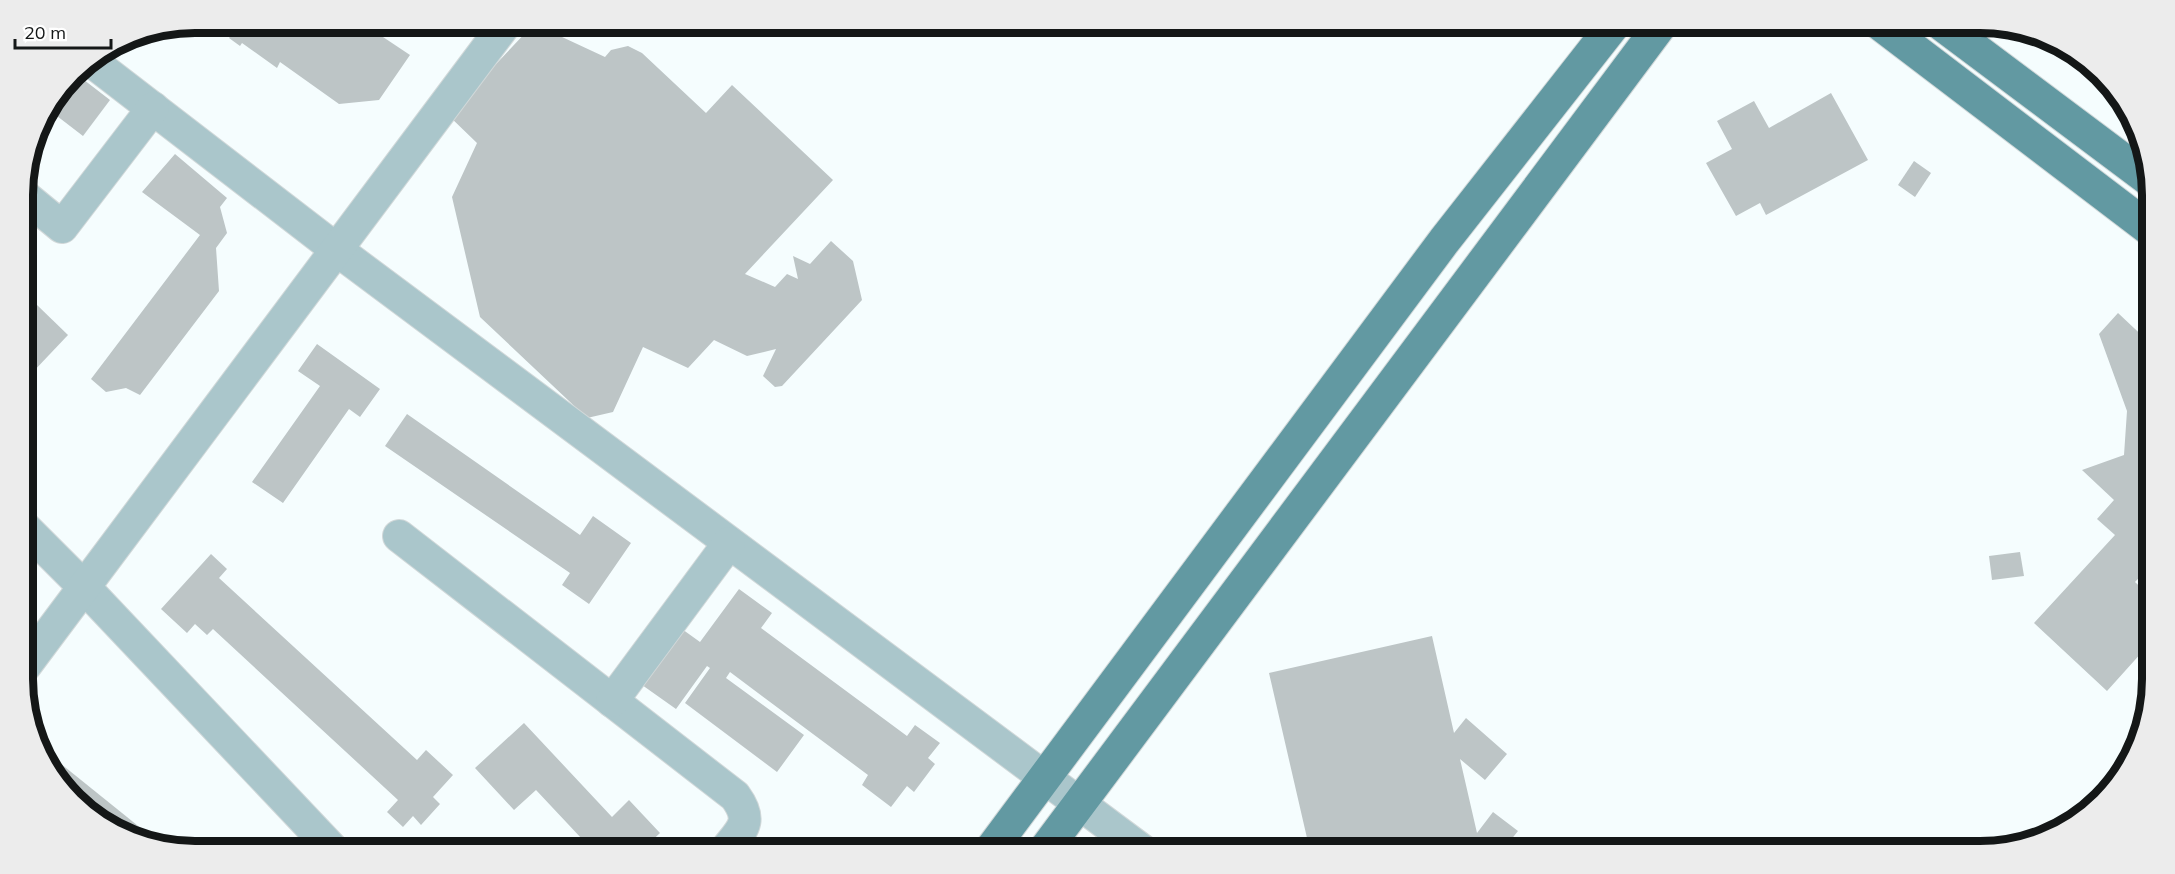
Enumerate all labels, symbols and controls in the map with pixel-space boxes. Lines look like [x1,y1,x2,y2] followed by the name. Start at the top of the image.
[15,12,111,50] scale bar
[24,21,66,44] text: 20 m

